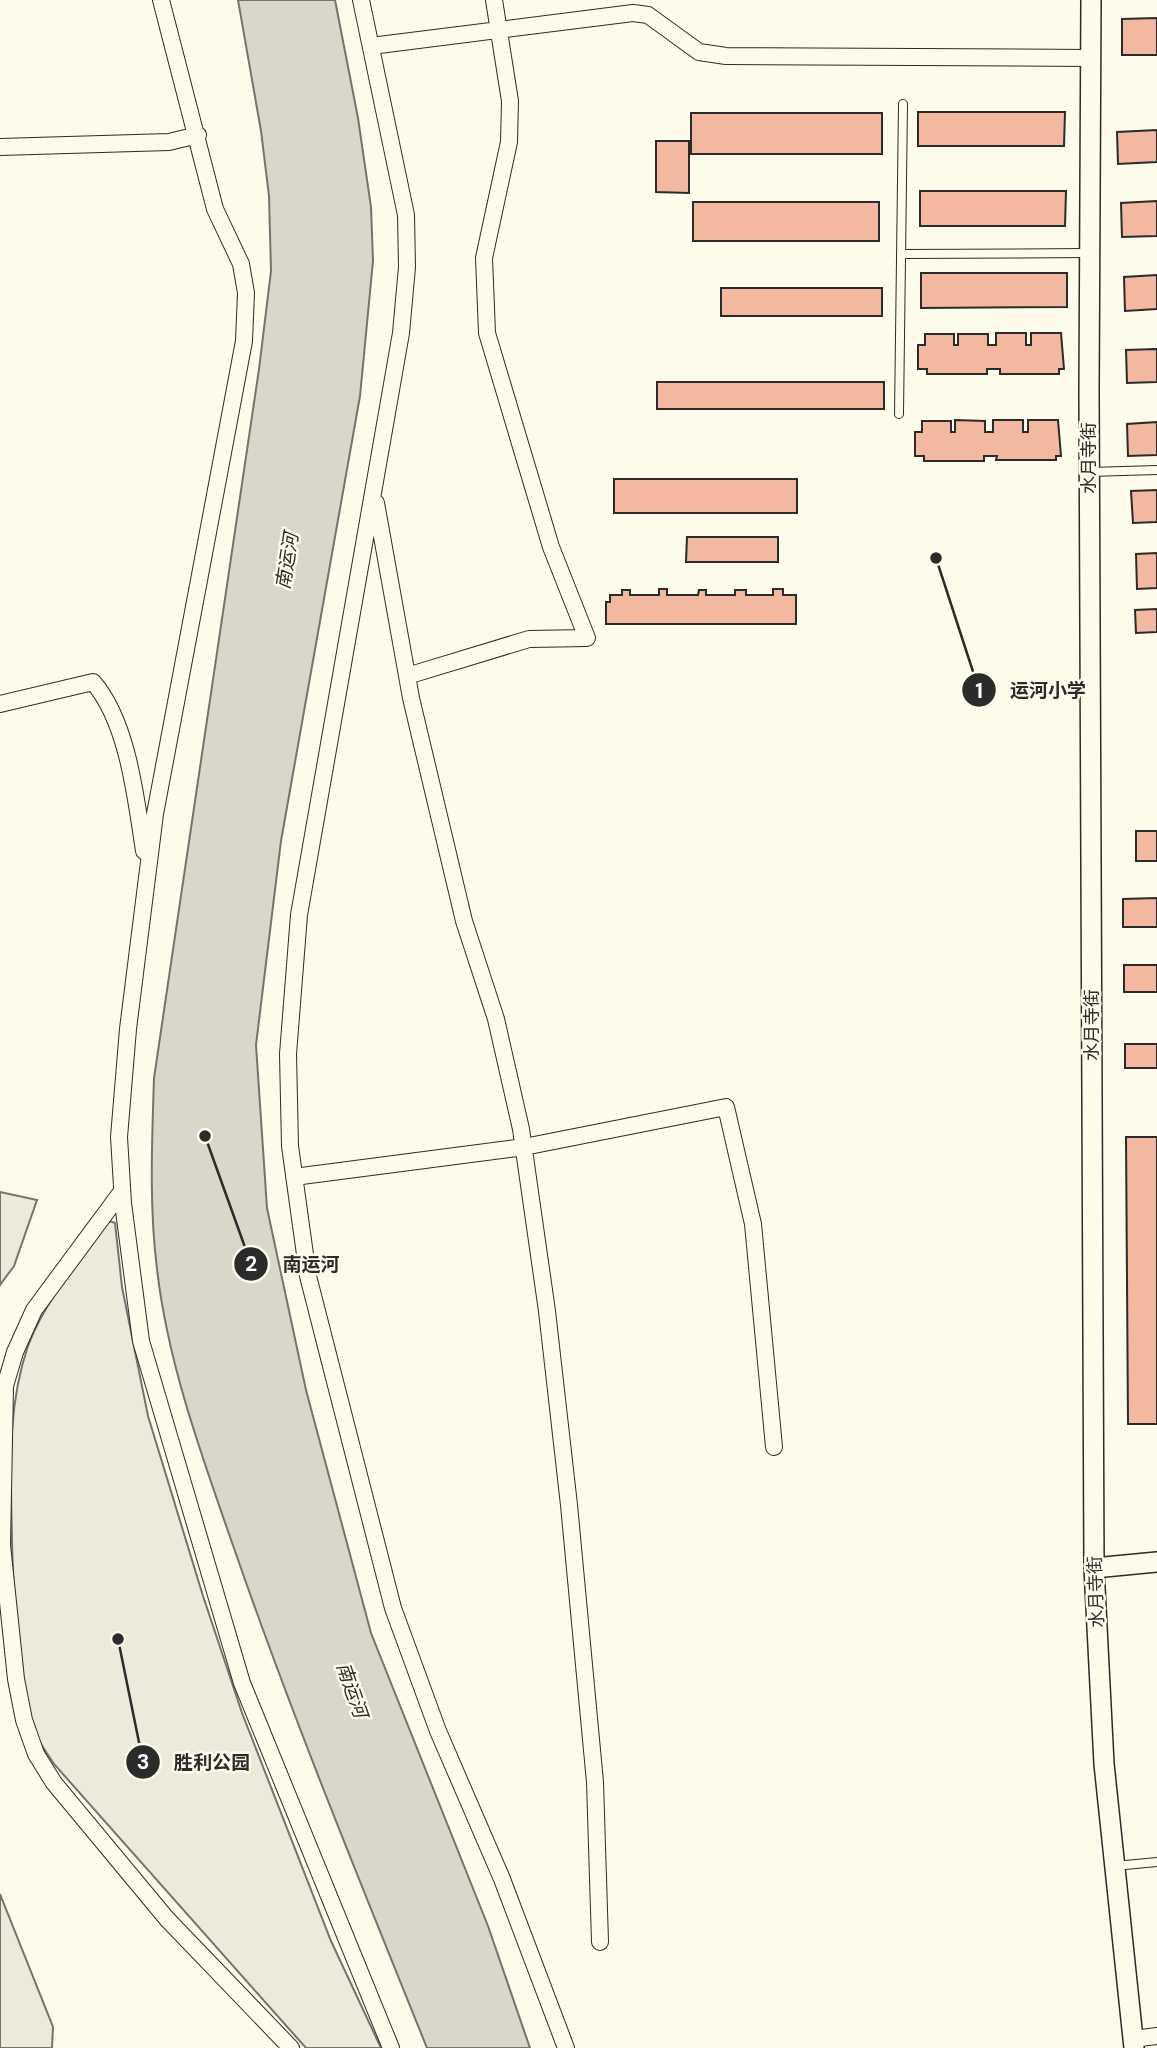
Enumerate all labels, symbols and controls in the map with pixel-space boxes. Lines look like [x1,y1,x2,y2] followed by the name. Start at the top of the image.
[1077,422,1101,494] street label: 水月寺街
[270,527,304,591] water label: 南运河
[961,670,1100,710] callout: 运河小学
[975,677,983,705] text: 1
[1010,678,1086,703] text: 运河小学
[1080,989,1104,1061] street label: 水月寺街
[234,1244,354,1284] callout: 南运河
[245,1250,257,1278] text: 2
[282,1252,340,1277] text: 南运河
[1083,1556,1109,1628] street label: 水月寺街
[331,1659,374,1725] water label: 南运河
[125,1742,264,1782] callout: 胜利公园
[137,1748,149,1776] text: 3
[174,1750,250,1775] text: 胜利公园

